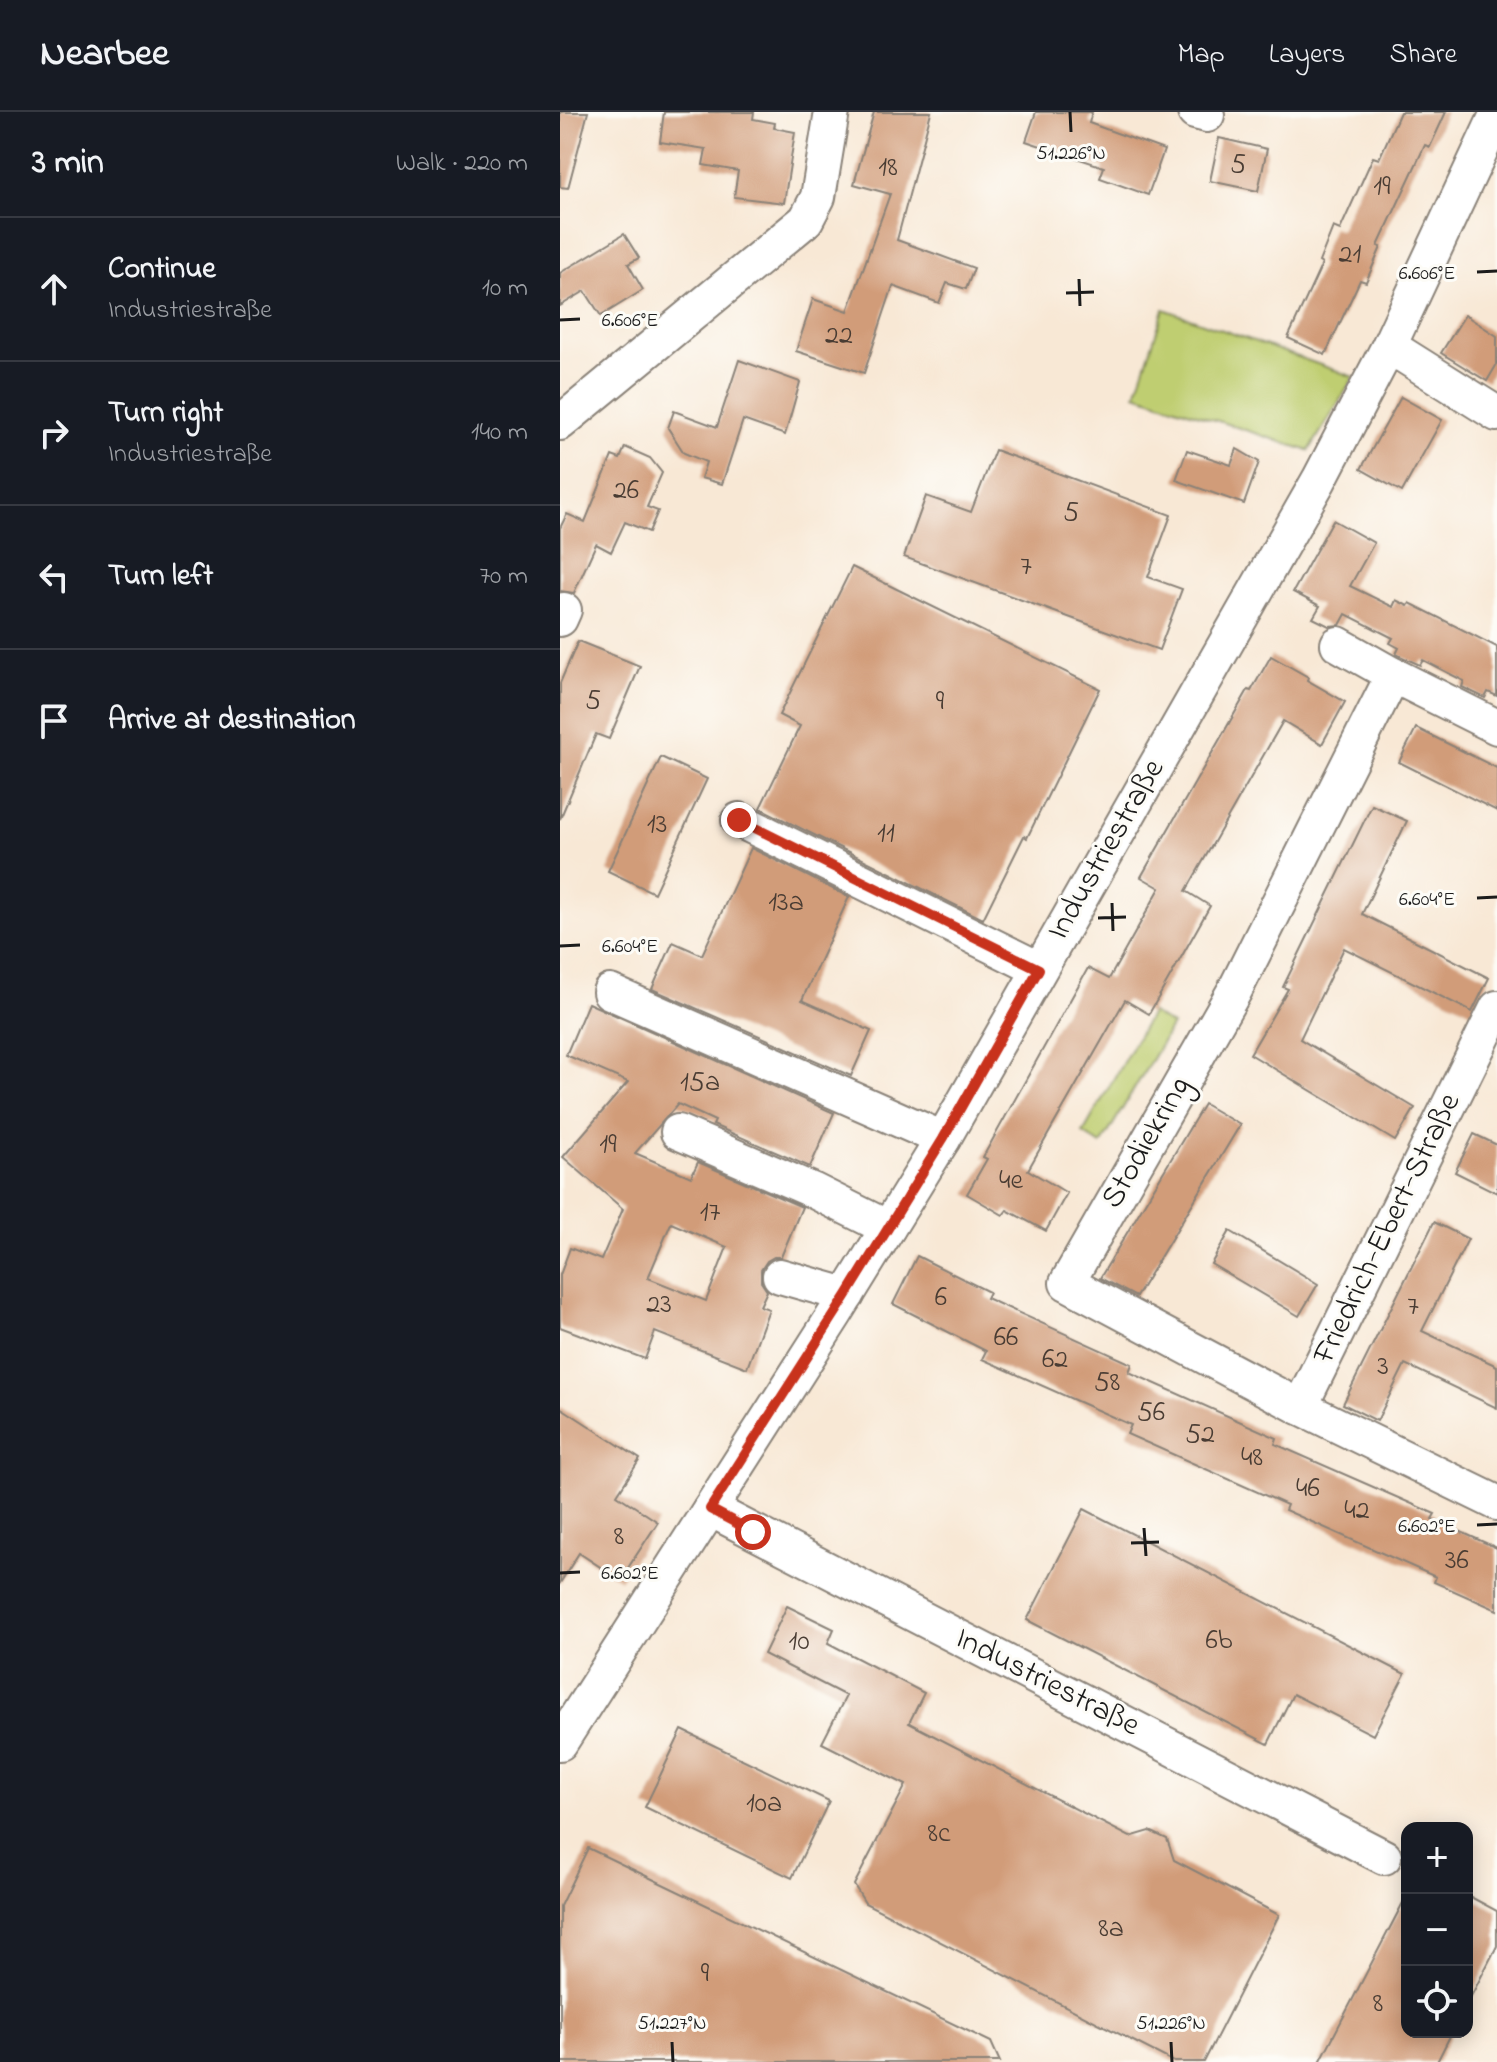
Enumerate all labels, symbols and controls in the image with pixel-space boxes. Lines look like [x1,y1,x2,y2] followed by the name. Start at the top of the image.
[40,27,169,83] text: Nearbee
[1177,35,1225,76] text: Map
[1269,35,1345,76] text: Layers
[1389,35,1457,76] text: Share
[32,139,104,189] text: 3 min
[1036,140,1106,169] text: 51.226°N
[396,145,528,183] text: Walk · 220 m
[1230,145,1246,186] house number: 5
[878,148,898,189] house number: 18
[1373,167,1391,208] house number: 19
[1339,235,1362,276] house number: 21
[108,248,216,292] text: Continue
[1399,260,1455,289] text: 6.606°E
[32,267,76,311] icon: ahead
[482,270,528,308] text: 10 m
[108,292,272,330] text: Industriestraße
[602,307,658,336] text: 6.606°E
[825,316,853,357] house number: 22
[108,392,223,436] text: Turn right
[32,411,76,455] icon: right
[471,414,528,452] text: 140 m
[108,436,272,474] text: Industriestraße
[613,471,639,512] house number: 26
[1063,493,1079,534] house number: 5
[1020,547,1032,588] house number: 7
[32,555,76,599] icon: left
[108,555,213,599] text: Turn left
[479,558,528,596] text: 70 m
[585,681,601,722] house number: 5
[936,682,945,723] house number: 9
[32,699,76,743] icon: arrive
[108,699,356,743] text: Arrive at destination
[1036,750,1178,949] street label: Industriestraße
[721,802,757,838] route end
[647,805,667,846] house number: 13
[877,814,895,855] house number: 11
[768,883,804,924] house number: 13a
[1399,886,1455,915] text: 6.604°E
[602,933,658,962] text: 6.604°E
[680,1063,720,1104] house number: 15a
[1090,1068,1204,1218] street label: Stodiekring
[1302,1085,1474,1373] street label: Friedrich-Ebert-Straße
[599,1125,617,1166] house number: 19
[999,1161,1023,1202] house number: 4e
[700,1193,721,1234] house number: 17
[935,1278,947,1319] house number: 6
[646,1285,672,1326] house number: 23
[1407,1287,1419,1328] house number: 7
[994,1318,1018,1359] house number: 66
[1042,1340,1068,1381] house number: 62
[1377,1347,1389,1388] house number: 3
[1094,1363,1120,1404] house number: 58
[1137,1393,1165,1434] house number: 56
[1185,1415,1215,1456] house number: 52
[1241,1438,1263,1479] house number: 48
[1296,1469,1320,1510] house number: 46
[1344,1491,1370,1532] house number: 42
[1398,1513,1456,1542] text: 6.602°E
[735,1514,771,1550] route start
[614,1517,624,1558] house number: 8
[1445,1541,1469,1582] house number: 36
[601,1560,659,1589] text: 6.602°E
[946,1616,1148,1750] street label: Industriestraße
[1205,1621,1233,1662] house number: 6b
[788,1622,810,1663] house number: 10
[746,1784,782,1825] house number: 10a
[928,1814,951,1855] house number: 8c
[1401,1822,1473,2038] map controls
[1401,1822,1473,1894] button: +
[1401,1894,1473,1966] button: −
[1098,1909,1124,1950] house number: 8a
[701,1954,710,1995] house number: 9
[1401,1966,1473,2038] button: locate
[1373,1984,1383,2025] house number: 8
[638,2010,706,2039] text: 51.227°N
[1136,2010,1206,2039] text: 51.226°N

